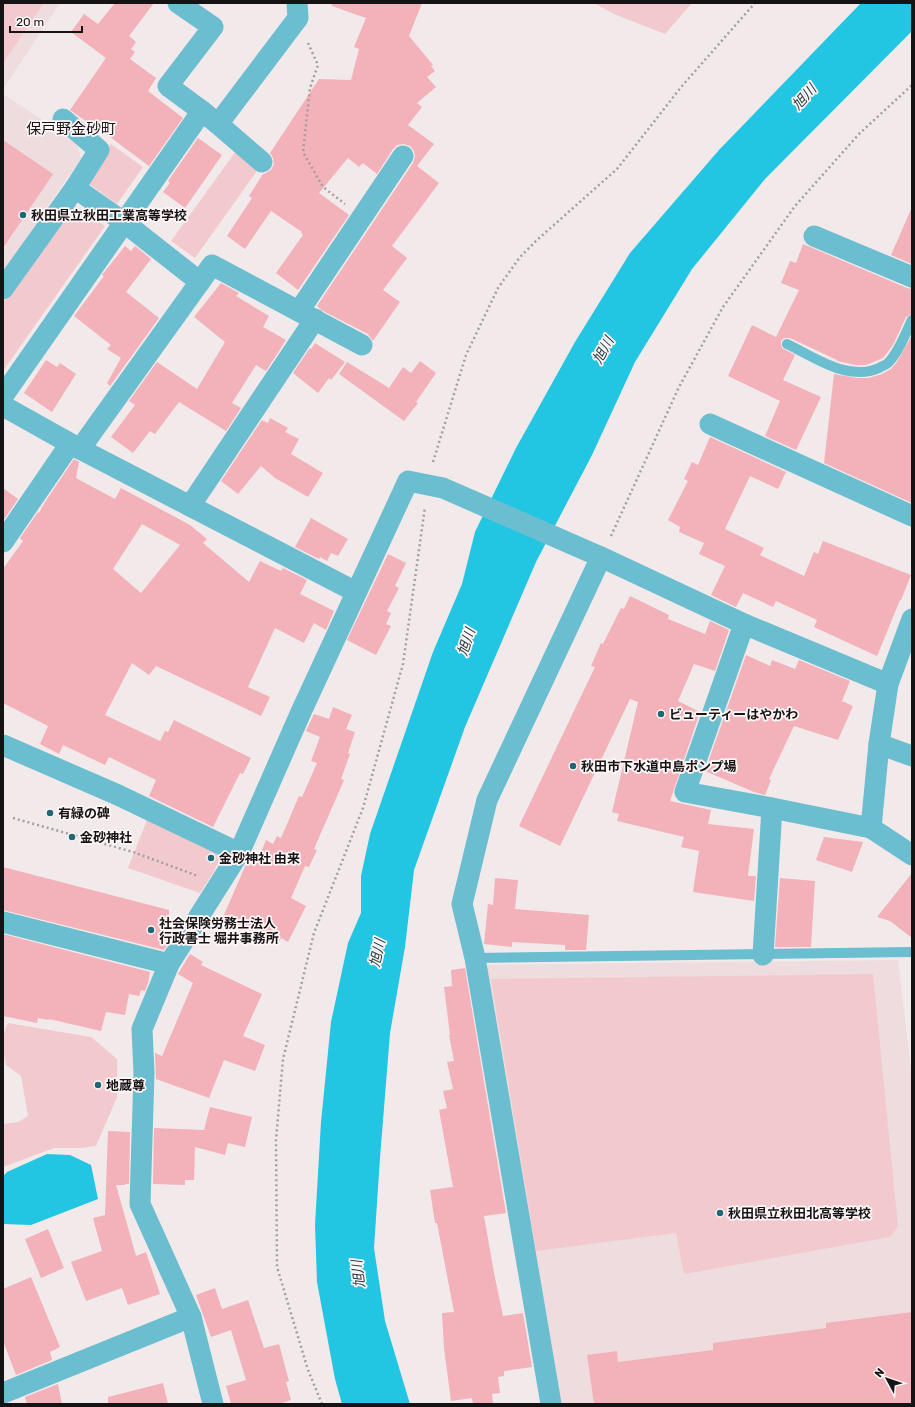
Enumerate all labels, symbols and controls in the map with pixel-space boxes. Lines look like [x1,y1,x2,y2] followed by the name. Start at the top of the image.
[10,8,82,34] scale bar
[16,15,44,29] text: 20 m
[789,80,821,113] water label: 旭川
[26,120,116,138] district label: 保戸野金砂町
[31,208,187,223] place label: 秋田県立秋田工業高等学校
[18,210,28,220] marker: 秋田県立秋田工業高等学校
[589,332,619,367] water label: 旭川
[454,624,480,658] water label: 旭川
[669,707,798,722] place label: ビューティーはやかわ
[656,709,666,719] marker: ビューティーはやかわ
[581,759,737,774] place label: 秋田市下水道中島ポンプ場
[568,761,578,771] marker: 秋田市下水道中島ポンプ場
[58,806,110,821] place label: 有緑の碑
[45,808,55,818] marker: 有緑の碑
[80,830,132,845] place label: 金砂神社
[67,832,77,842] marker: 金砂神社
[219,851,300,866] place label: 金砂神社 由来
[206,853,216,863] marker: 金砂神社 由来
[159,916,279,946] place label: 社会保険労務士法人 行政書士 堀井事務所
[146,925,156,935] marker: 社会保険労務士法人 行政書士 堀井事務所
[366,936,389,969] water label: 旭川
[106,1078,145,1093] place label: 地蔵尊
[93,1080,103,1090] marker: 地蔵尊
[728,1206,871,1221] place label: 秋田県立秋田北高等学校
[715,1208,725,1218] marker: 秋田県立秋田北高等学校
[348,1257,369,1289] water label: 旭川
[867,1359,907,1399] north arrow
[872,1366,887,1380] text: N

